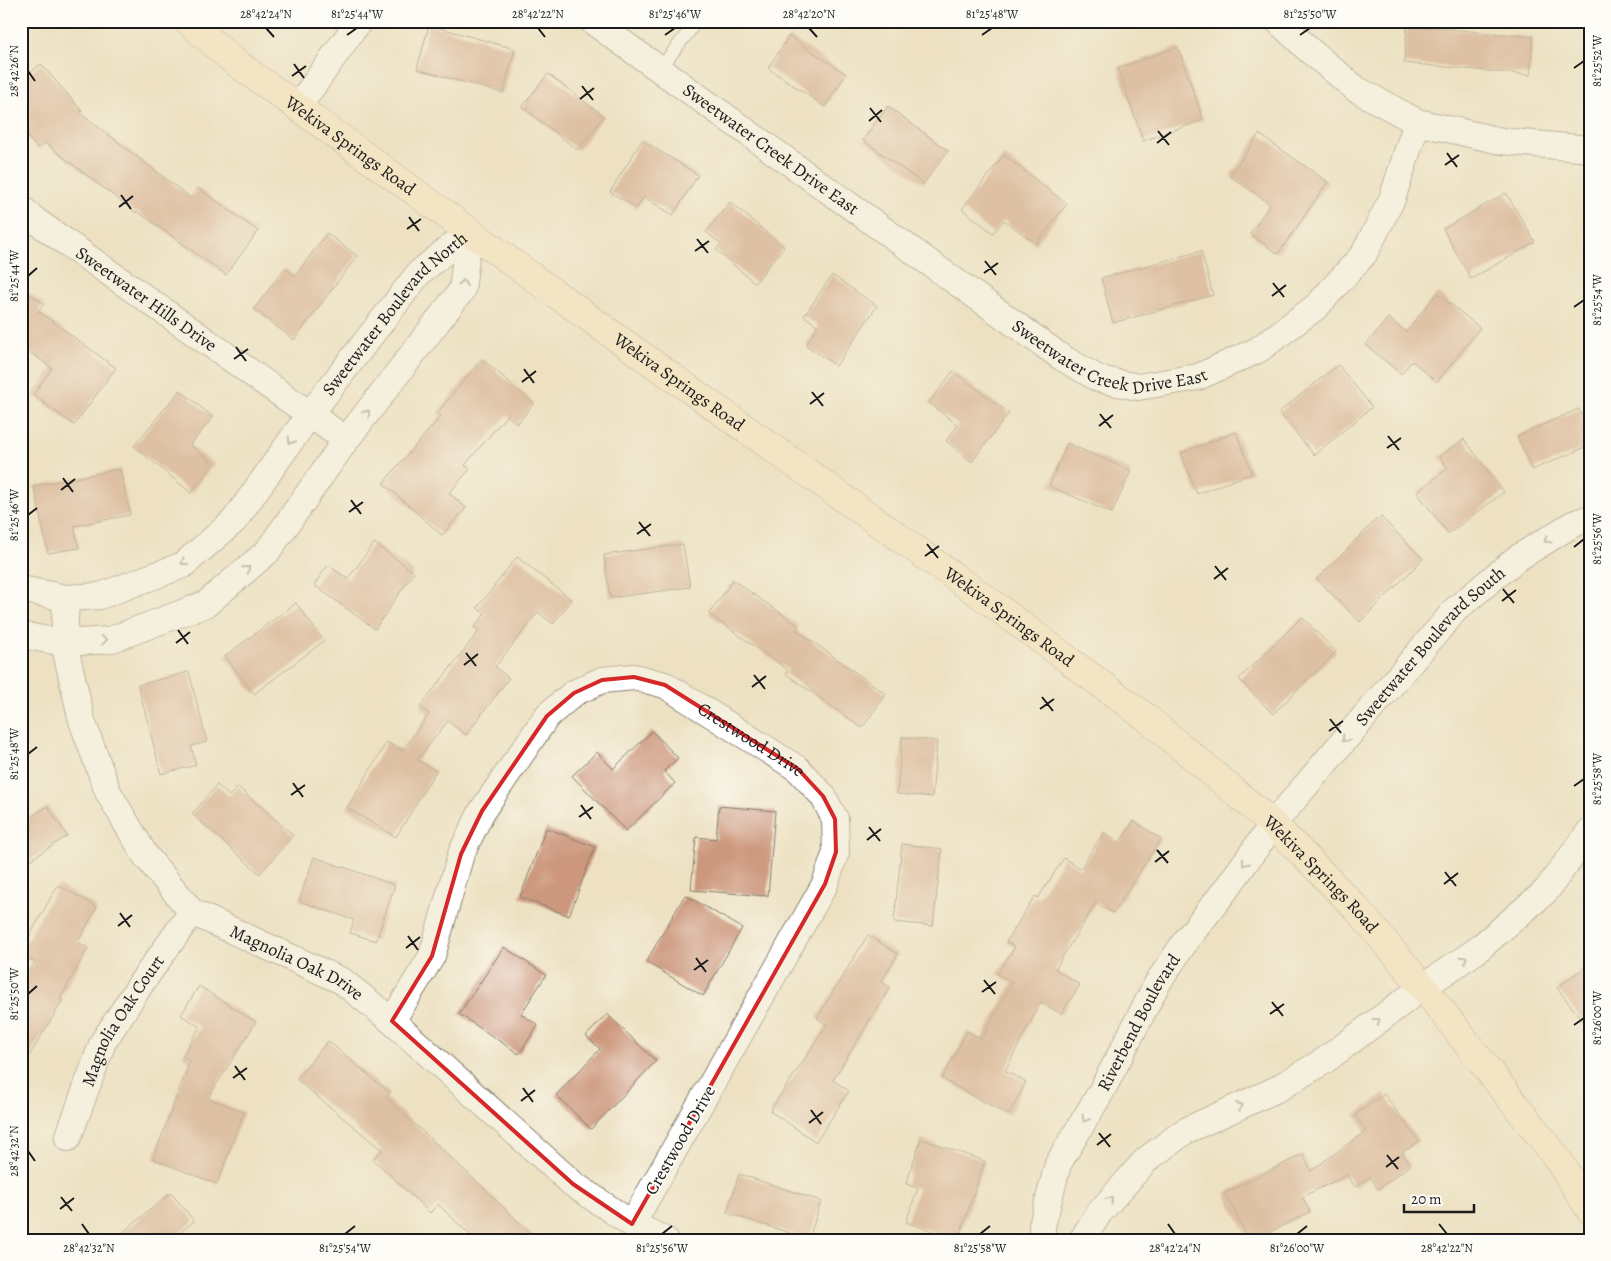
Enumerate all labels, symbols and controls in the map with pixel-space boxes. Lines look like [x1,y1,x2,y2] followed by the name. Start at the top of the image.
[240,6,292,22] text: 28°42'24"N
[331,6,384,22] text: 81°25'44"W
[512,6,564,22] text: 28°42'22"N
[649,6,702,22] text: 81°25'46"W
[783,6,836,22] text: 28°42'20"N
[966,6,1019,22] text: 81°25'48"W
[1284,6,1337,22] text: 81°25'50"W
[1589,34,1605,87] text: 81°25'52"W
[6,45,22,97] text: 28°42'26"N
[678,78,864,220] street label: Sweetwater Creek Drive East
[280,90,421,201] street label: Wekiva Springs Road
[317,226,473,400] street label: Sweetwater Boulevard North
[71,241,222,357] street label: Sweetwater Hills Drive
[6,249,22,302] text: 81°25'44"W
[1589,273,1605,326] text: 81°25'54"W
[457,278,467,287] one-way arrow
[1007,314,1211,400] street label: Sweetwater Creek Drive East
[608,327,750,437] street label: Wekiva Springs Road
[362,410,370,419] one-way arrow
[288,435,297,445] one-way arrow
[6,488,22,541] text: 81°25'46"W
[1589,512,1605,565] text: 81°25'56"W
[1543,534,1552,544] one-way arrow
[181,556,190,565] one-way arrow
[939,561,1080,673] street label: Wekiva Springs Road
[1350,561,1511,731] street label: Sweetwater Boulevard South
[242,566,251,575] one-way arrow
[100,635,108,646] one-way arrow
[693,697,811,782] street label: Crestwood Drive
[6,727,22,780] text: 81°25'48"W
[1342,733,1351,742] one-way arrow
[1589,752,1605,805] text: 81°25'58"W
[1258,809,1384,938] street label: Wekiva Springs Road
[1242,857,1251,867] one-way arrow
[226,919,369,1006] street label: Magnolia Oak Drive
[1091,949,1186,1095] street label: Riverbend Boulevard
[76,950,170,1090] street label: Magnolia Oak Court
[1458,956,1467,965] one-way arrow
[6,967,22,1020] text: 81°25'50"W
[1589,990,1605,1045] text: 81°26'00"W
[1371,1018,1381,1027] one-way arrow
[639,1081,721,1199] street label: Crestwood Drive
[1234,1103,1243,1113] one-way arrow
[1081,1114,1091,1123] one-way arrow
[6,1125,22,1177] text: 28°42'32"N
[1404,1181,1474,1213] scale bar
[1411,1189,1442,1209] text: 20 m
[1104,1197,1113,1206] one-way arrow
[63,1240,115,1256] text: 28°42'32"N
[319,1240,372,1256] text: 81°25'54"W
[636,1240,689,1256] text: 81°25'56"W
[954,1240,1007,1256] text: 81°25'58"W
[1149,1240,1201,1256] text: 28°42'24"N
[1270,1240,1325,1256] text: 81°26'00"W
[1421,1240,1473,1256] text: 28°42'22"N

